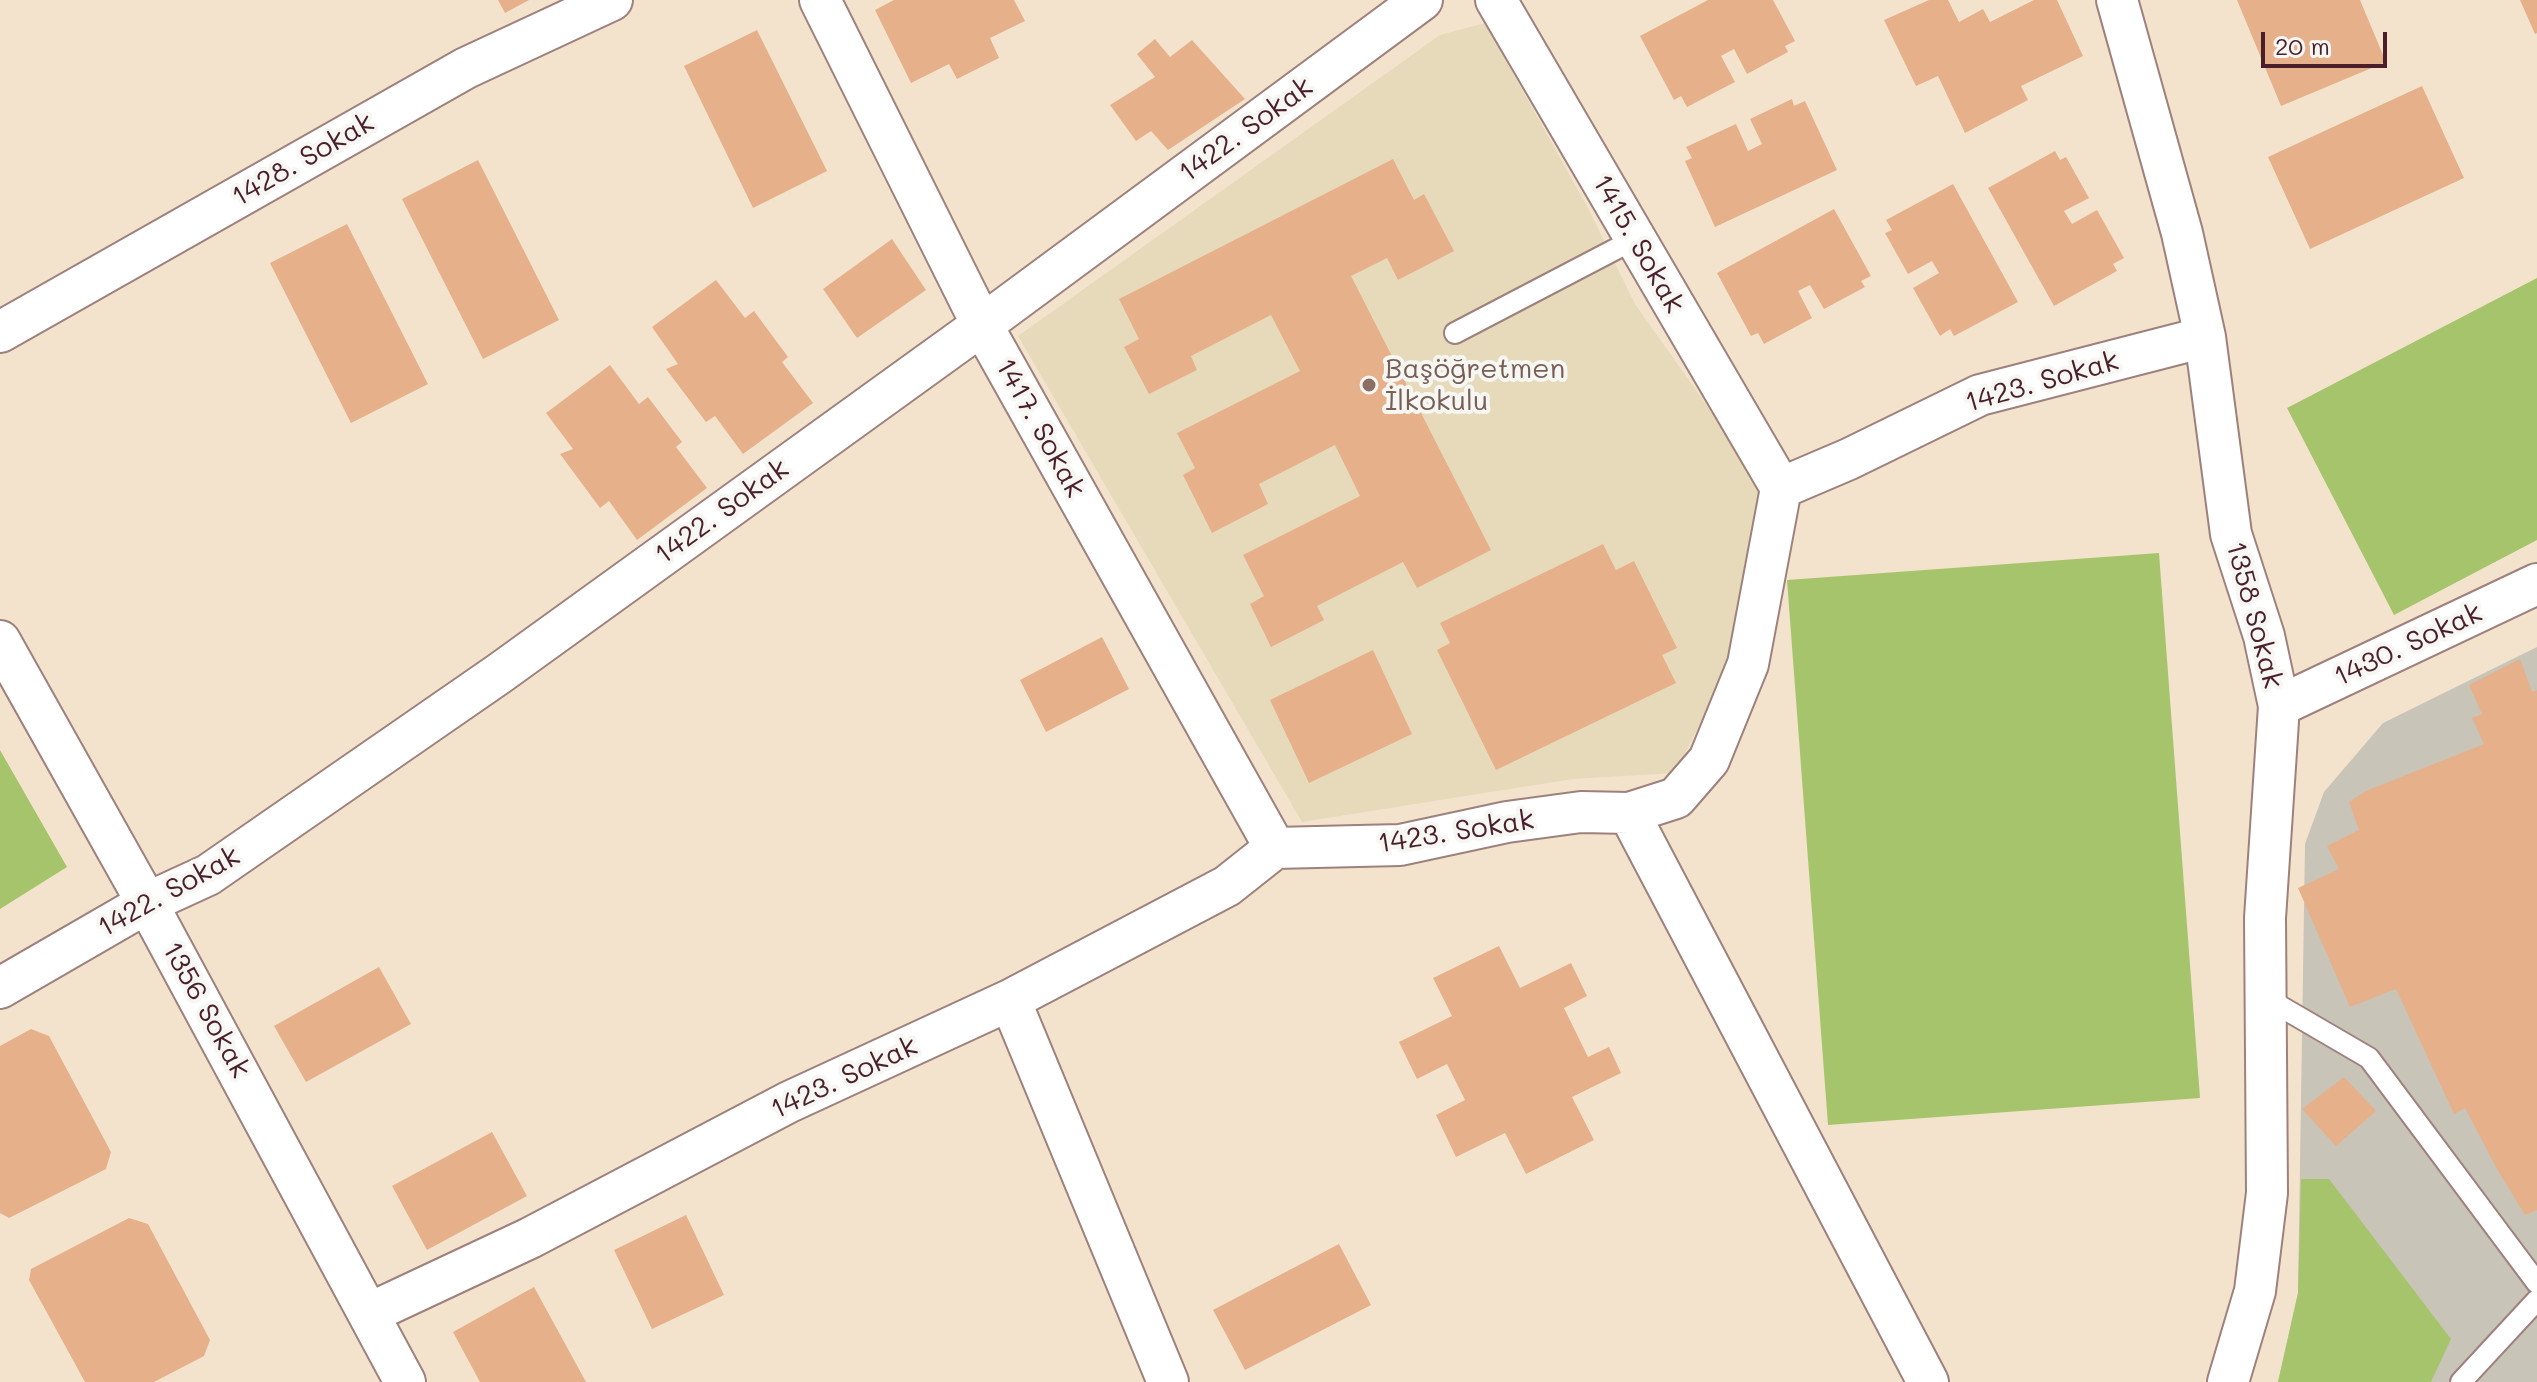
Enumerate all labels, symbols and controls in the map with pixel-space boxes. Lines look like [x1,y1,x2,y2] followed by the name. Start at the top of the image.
[2265,16,2391,66] scale bar
[2275,30,2330,61] text: 20 m
[1173,70,1319,190] street label: 1422. Sokak
[226,106,380,214] street label: 1428. Sokak
[1585,169,1691,319] street label: 1415. Sokak
[1962,344,2122,420] street label: 1423. Sokak
[1385,352,1565,418] place label: Başöğretmen İlkokulu
[988,353,1092,503] street label: 1417. Sokak
[1360,376,1378,394] marker: Başöğretmen İlkokulu
[649,452,795,572] street label: 1422. Sokak
[2218,538,2290,692] street label: 1358 Sokak
[2329,596,2487,694] street label: 1430. Sokak
[1375,803,1537,861] street label: 1423. Sokak
[92,839,246,945] street label: 1422. Sokak
[155,936,257,1084] street label: 1356 Sokak
[765,1029,923,1127] street label: 1423. Sokak

